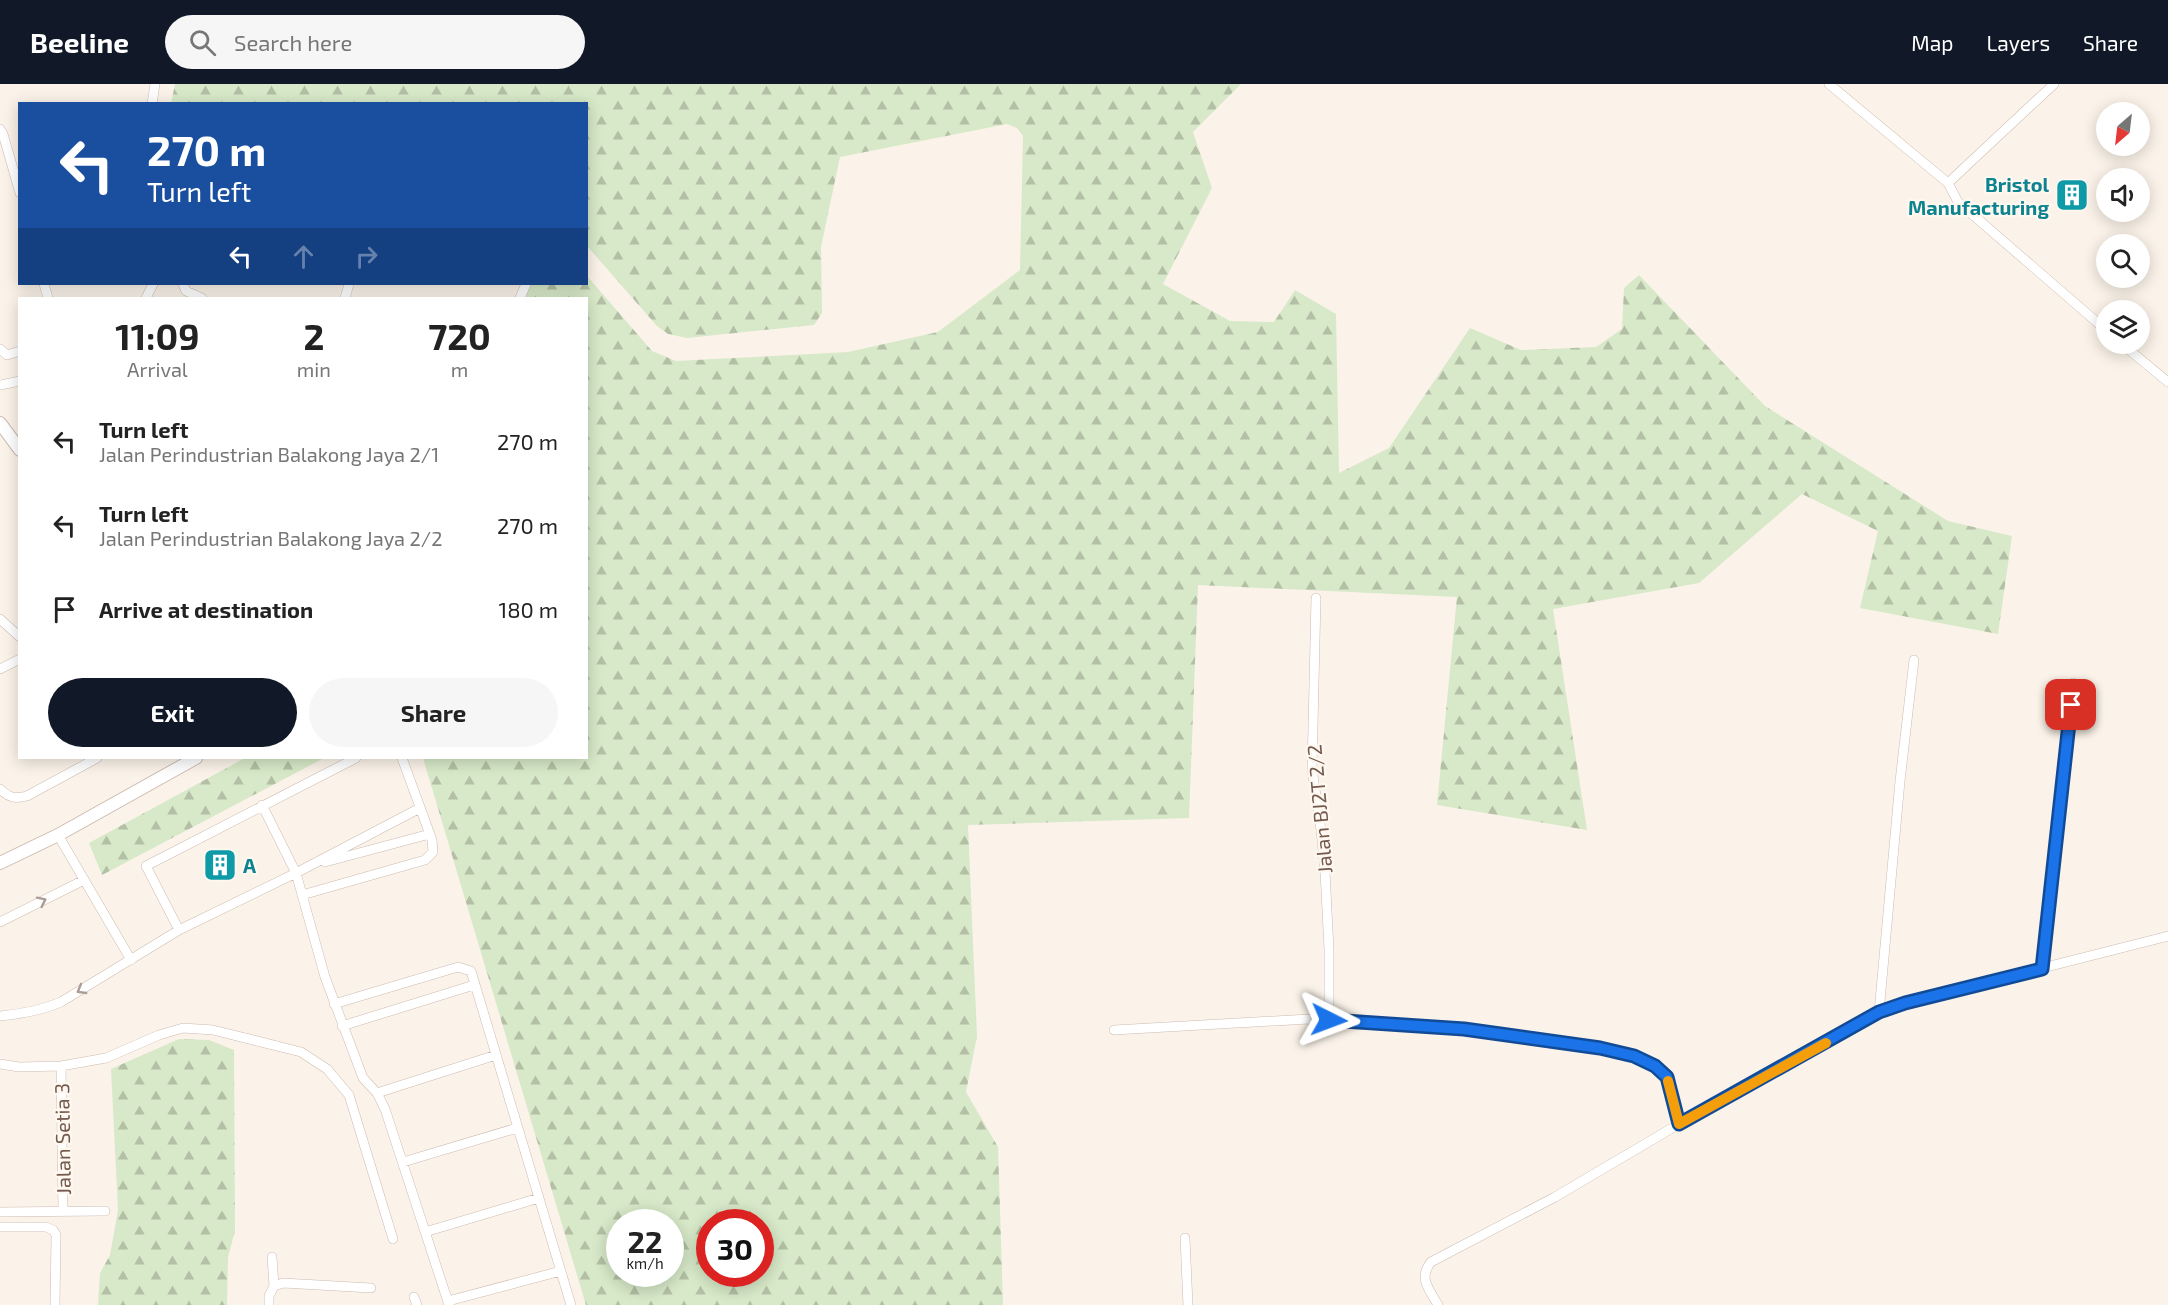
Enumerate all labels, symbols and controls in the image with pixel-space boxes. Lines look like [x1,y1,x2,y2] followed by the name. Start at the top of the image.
[165,15,585,69] search box
[30,25,129,59] text: Beeline
[186,26,219,59] icon: search
[234,29,352,55] text: Search here
[1911,30,1953,55] text: Map
[1986,30,2050,55] text: Layers
[2083,30,2138,55] text: Share
[2096,102,2150,156] north arrow
[2096,102,2150,354] map controls
[147,124,266,174] text: 270 m
[48,126,126,204] icon: left
[2096,168,2150,222] button: sound
[1908,172,2049,219] place label: Bristol Manufacturing
[147,175,251,207] text: Turn left
[2054,177,2090,213] building icon: Bristol Manufacturing
[2096,234,2150,288] button: search
[224,240,257,273] icon: left
[287,240,320,273] icon: ahead
[350,240,383,273] icon: right
[2096,300,2150,354] button: layers
[115,314,200,357] text: 11:09
[303,314,324,357] text: 2
[428,314,491,357] text: 720
[127,357,188,381] text: Arrival
[297,357,331,381] text: min
[451,357,468,381] text: m
[99,416,188,442] text: Turn left
[48,425,81,458] icon: left
[497,428,558,454] text: 270 m
[99,442,439,466] text: Jalan Perindustrian Balakong Jaya 2/1
[99,500,188,526] text: Turn left
[48,509,81,542] icon: left
[497,512,558,538] text: 270 m
[99,526,442,550] text: Jalan Perindustrian Balakong Jaya 2/2
[48,593,81,626] icon: arrive
[99,596,313,622] text: Arrive at destination
[498,596,558,622] text: 180 m
[48,678,297,747] button: Exit
[309,678,558,747] button: Share
[2045,679,2096,730] pin
[2054,688,2087,721] icon: arrive
[1301,743,1337,875] street label: Jalan BJ2T 2/2
[202,847,238,883] building icon: A
[243,853,257,877] place label: A
[36,896,47,908] one-way arrow
[77,983,87,994] one-way arrow
[1297,988,1361,1052] position arrow
[49,1083,75,1195] street label: Jalan Setia 3
[696,1209,774,1287] speed limit sign: 30
[628,1223,662,1259] text: 22
[626,1254,664,1272] text: km/h

